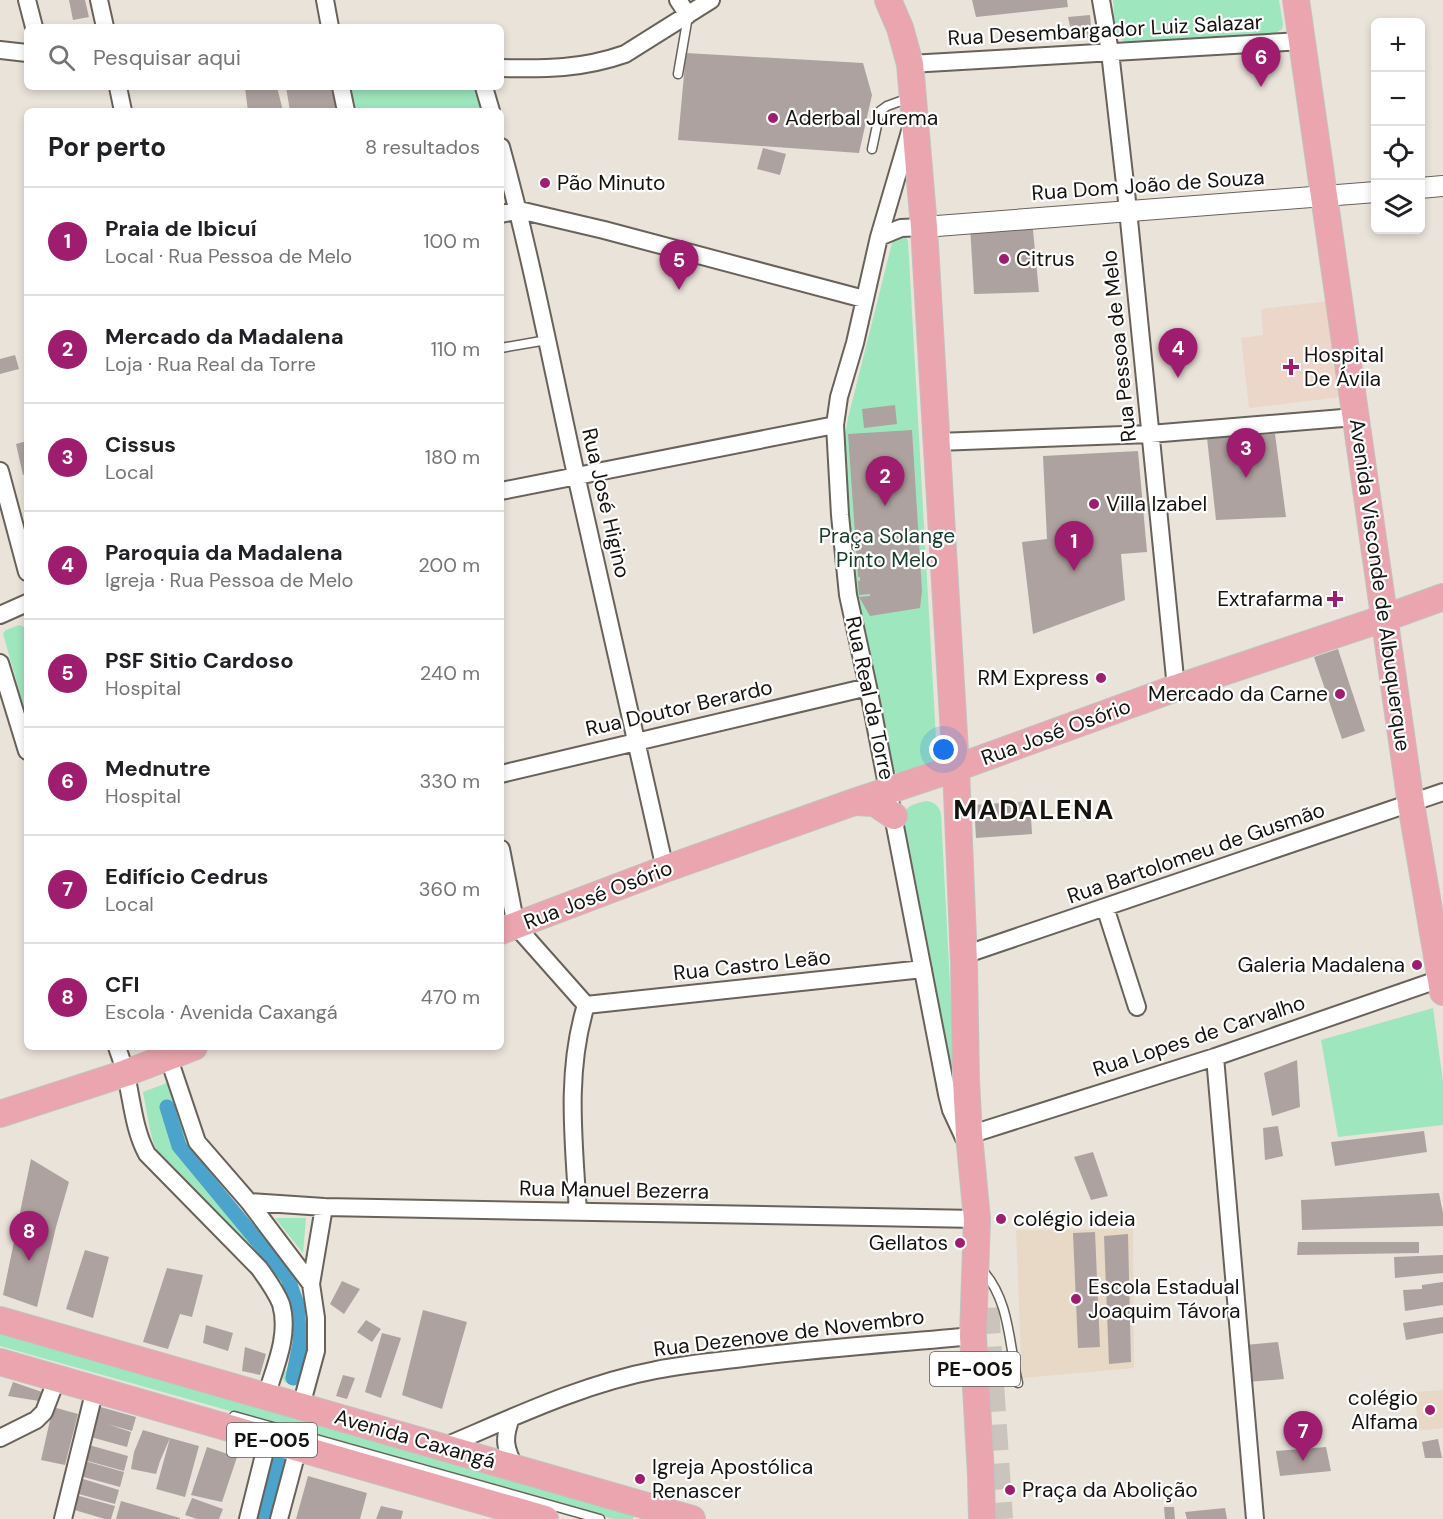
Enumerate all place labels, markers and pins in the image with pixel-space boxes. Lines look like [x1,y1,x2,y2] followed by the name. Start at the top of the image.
[1242,38,1280,87] pin: 6
[785,104,938,132] place label: Aderbal Jurema
[766,111,780,125] marker: Aderbal Jurema
[557,169,665,197] place label: Pão Minuto
[538,176,552,190] marker: Pão Minuto
[660,240,698,290] pin: 5
[1016,245,1075,273] place label: Citrus
[997,252,1011,266] marker: Citrus
[1158,328,1198,378] pin: 4
[1304,341,1384,393] place label: Hospital De Ávila
[1282,358,1300,376] marker: Hospital De Ávila
[1226,428,1266,478] pin: 3
[866,456,904,506] pin: 2
[1106,490,1207,518] place label: Villa Izabel
[1087,497,1101,511] marker: Villa Izabel
[1054,522,1094,571] pin: 1
[1217,585,1323,613] place label: Extrafarma
[1328,592,1342,606] marker: Extrafarma
[977,664,1089,692] place label: RM Express
[1094,671,1108,685] marker: RM Express
[1148,680,1328,708] place label: Mercado da Carne
[1333,687,1347,701] marker: Mercado da Carne
[1237,951,1405,979] place label: Galeria Madalena
[1410,958,1424,972] marker: Galeria Madalena
[1013,1205,1135,1233] place label: colégio ideia
[9,1212,48,1261] pin: 8
[994,1212,1008,1226] marker: colégio ideia
[869,1229,948,1257] place label: Gellatos
[953,1236,967,1250] marker: Gellatos
[1088,1273,1240,1325] place label: Escola Estadual Joaquim Távora
[1069,1292,1083,1306] marker: Escola Estadual Joaquim Távora
[1348,1384,1418,1436] place label: colégio Alfama
[1423,1403,1437,1417] marker: colégio Alfama
[1284,1412,1322,1461] pin: 7
[652,1453,813,1505] place label: Igreja Apostólica Renascer
[633,1472,647,1486] marker: Igreja Apostólica Renascer
[1022,1476,1198,1504] place label: Praça da Abolição
[1003,1483,1017,1497] marker: Praça da Abolição

